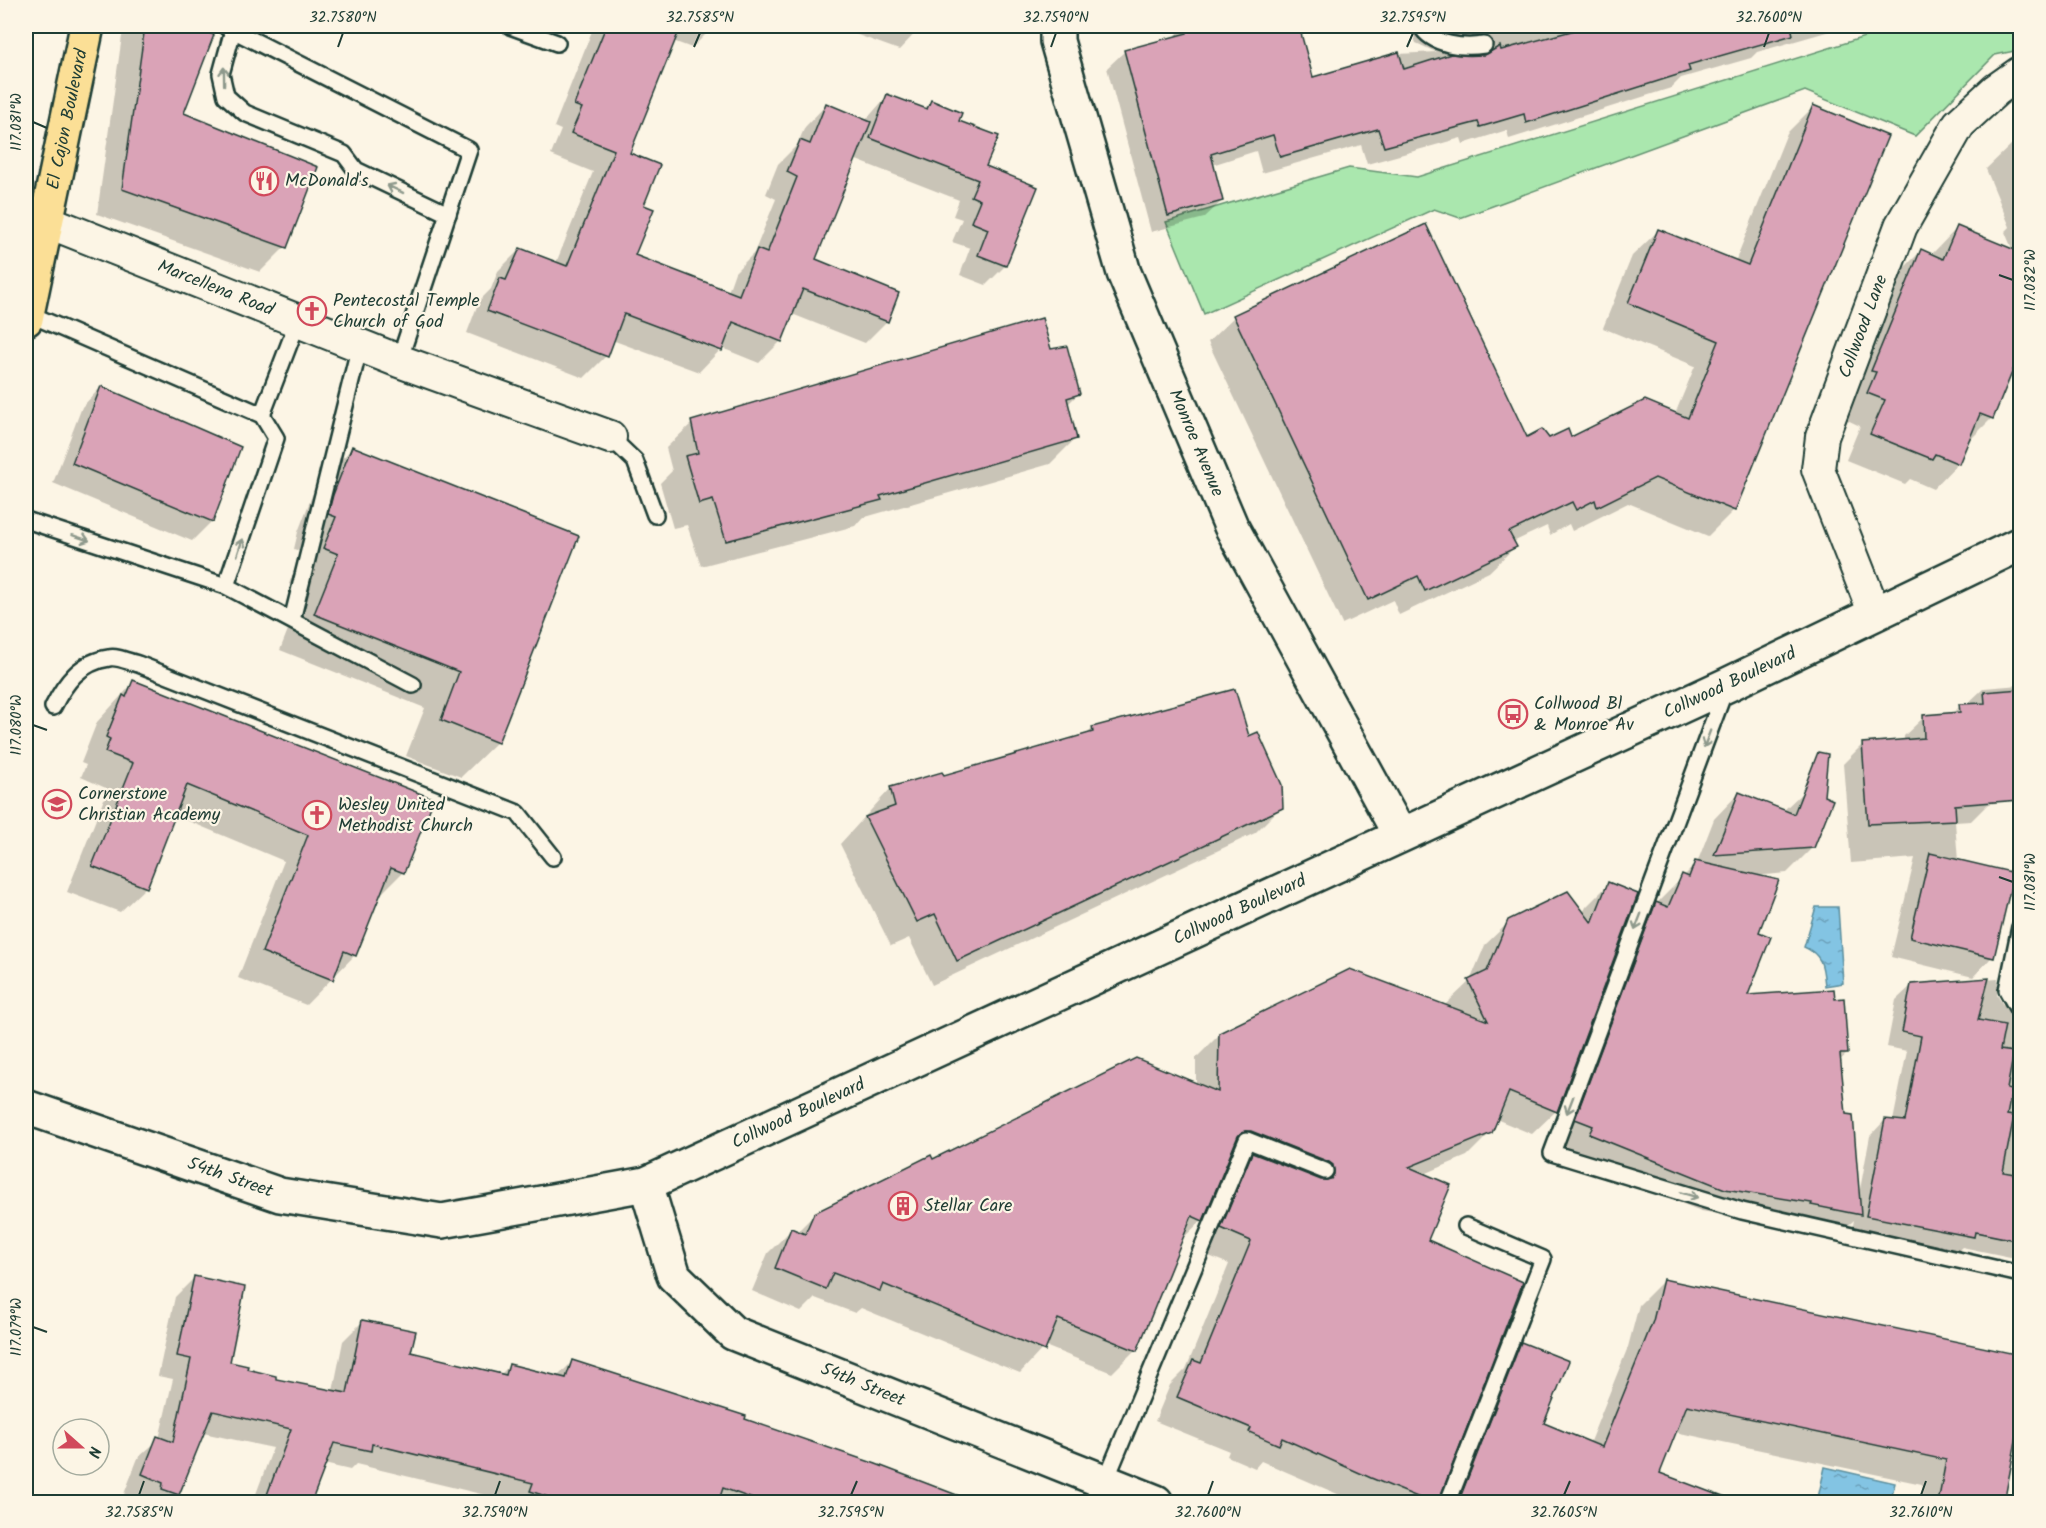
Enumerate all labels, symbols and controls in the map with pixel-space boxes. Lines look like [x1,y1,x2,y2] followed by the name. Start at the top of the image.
[309,6,377,30] text: 32.7580°N
[666,6,734,30] text: 32.7585°N
[1023,6,1089,30] text: 32.7590°N
[1380,6,1446,30] text: 32.7595°N
[1736,6,1802,30] text: 32.7600°N
[39,45,97,192] street label: El Cajon Boulevard
[218,67,229,87] one-way arrow
[5,93,29,151] text: 117.081°W
[248,165,280,197] restaurant icon: McDonald's
[285,167,369,196] place label: McDonald's
[386,182,404,194] one-way arrow
[2019,249,2043,311] text: 117.082°W
[153,252,279,325] street label: Marcellena Road
[1831,271,1896,382] street label: Collwood Lane
[333,287,480,337] place label: Pentecostal Temple Church of God
[296,295,328,327] church icon: Pentecostal Temple Church of God
[1160,385,1232,501] street label: Monroe Avenue
[71,534,90,545] one-way arrow
[235,538,246,556] one-way arrow
[1658,639,1802,727] street label: Collwood Boulevard
[1534,690,1634,740] place label: Collwood Bl & Monroe Av
[5,694,29,755] text: 117.080°W
[1497,698,1529,730] bus stop icon: Collwood Bl & Monroe Av
[1700,730,1711,748] one-way arrow
[78,780,221,830] place label: Cornerstone Christian Academy
[41,788,73,820] school or university icon: Cornerstone Christian Academy
[338,791,473,841] place label: Wesley United Methodist Church
[301,799,333,831] church icon: Wesley United Methodist Church
[2019,853,2043,911] text: 117.081°W
[1168,866,1312,953] street label: Collwood Boulevard
[1632,912,1643,931] one-way arrow
[727,1070,871,1157] street label: Collwood Boulevard
[1563,1095,1574,1113] one-way arrow
[183,1149,278,1206] street label: 54th Street
[887,1190,919,1222] building icon: Stellar Care
[1679,1190,1698,1201] one-way arrow
[924,1192,1012,1221] place label: Stellar Care
[5,1298,29,1356] text: 117.079°W
[816,1355,911,1415] street label: 54th Street
[51,1417,111,1477] north arrow
[80,1443,107,1461] text: N
[105,1501,173,1525] text: 32.7585°N
[462,1501,528,1525] text: 32.7590°N
[818,1501,884,1525] text: 32.7595°N
[1175,1501,1241,1525] text: 32.7600°N
[1531,1501,1597,1525] text: 32.7605°N
[1889,1501,1953,1525] text: 32.7610°N

